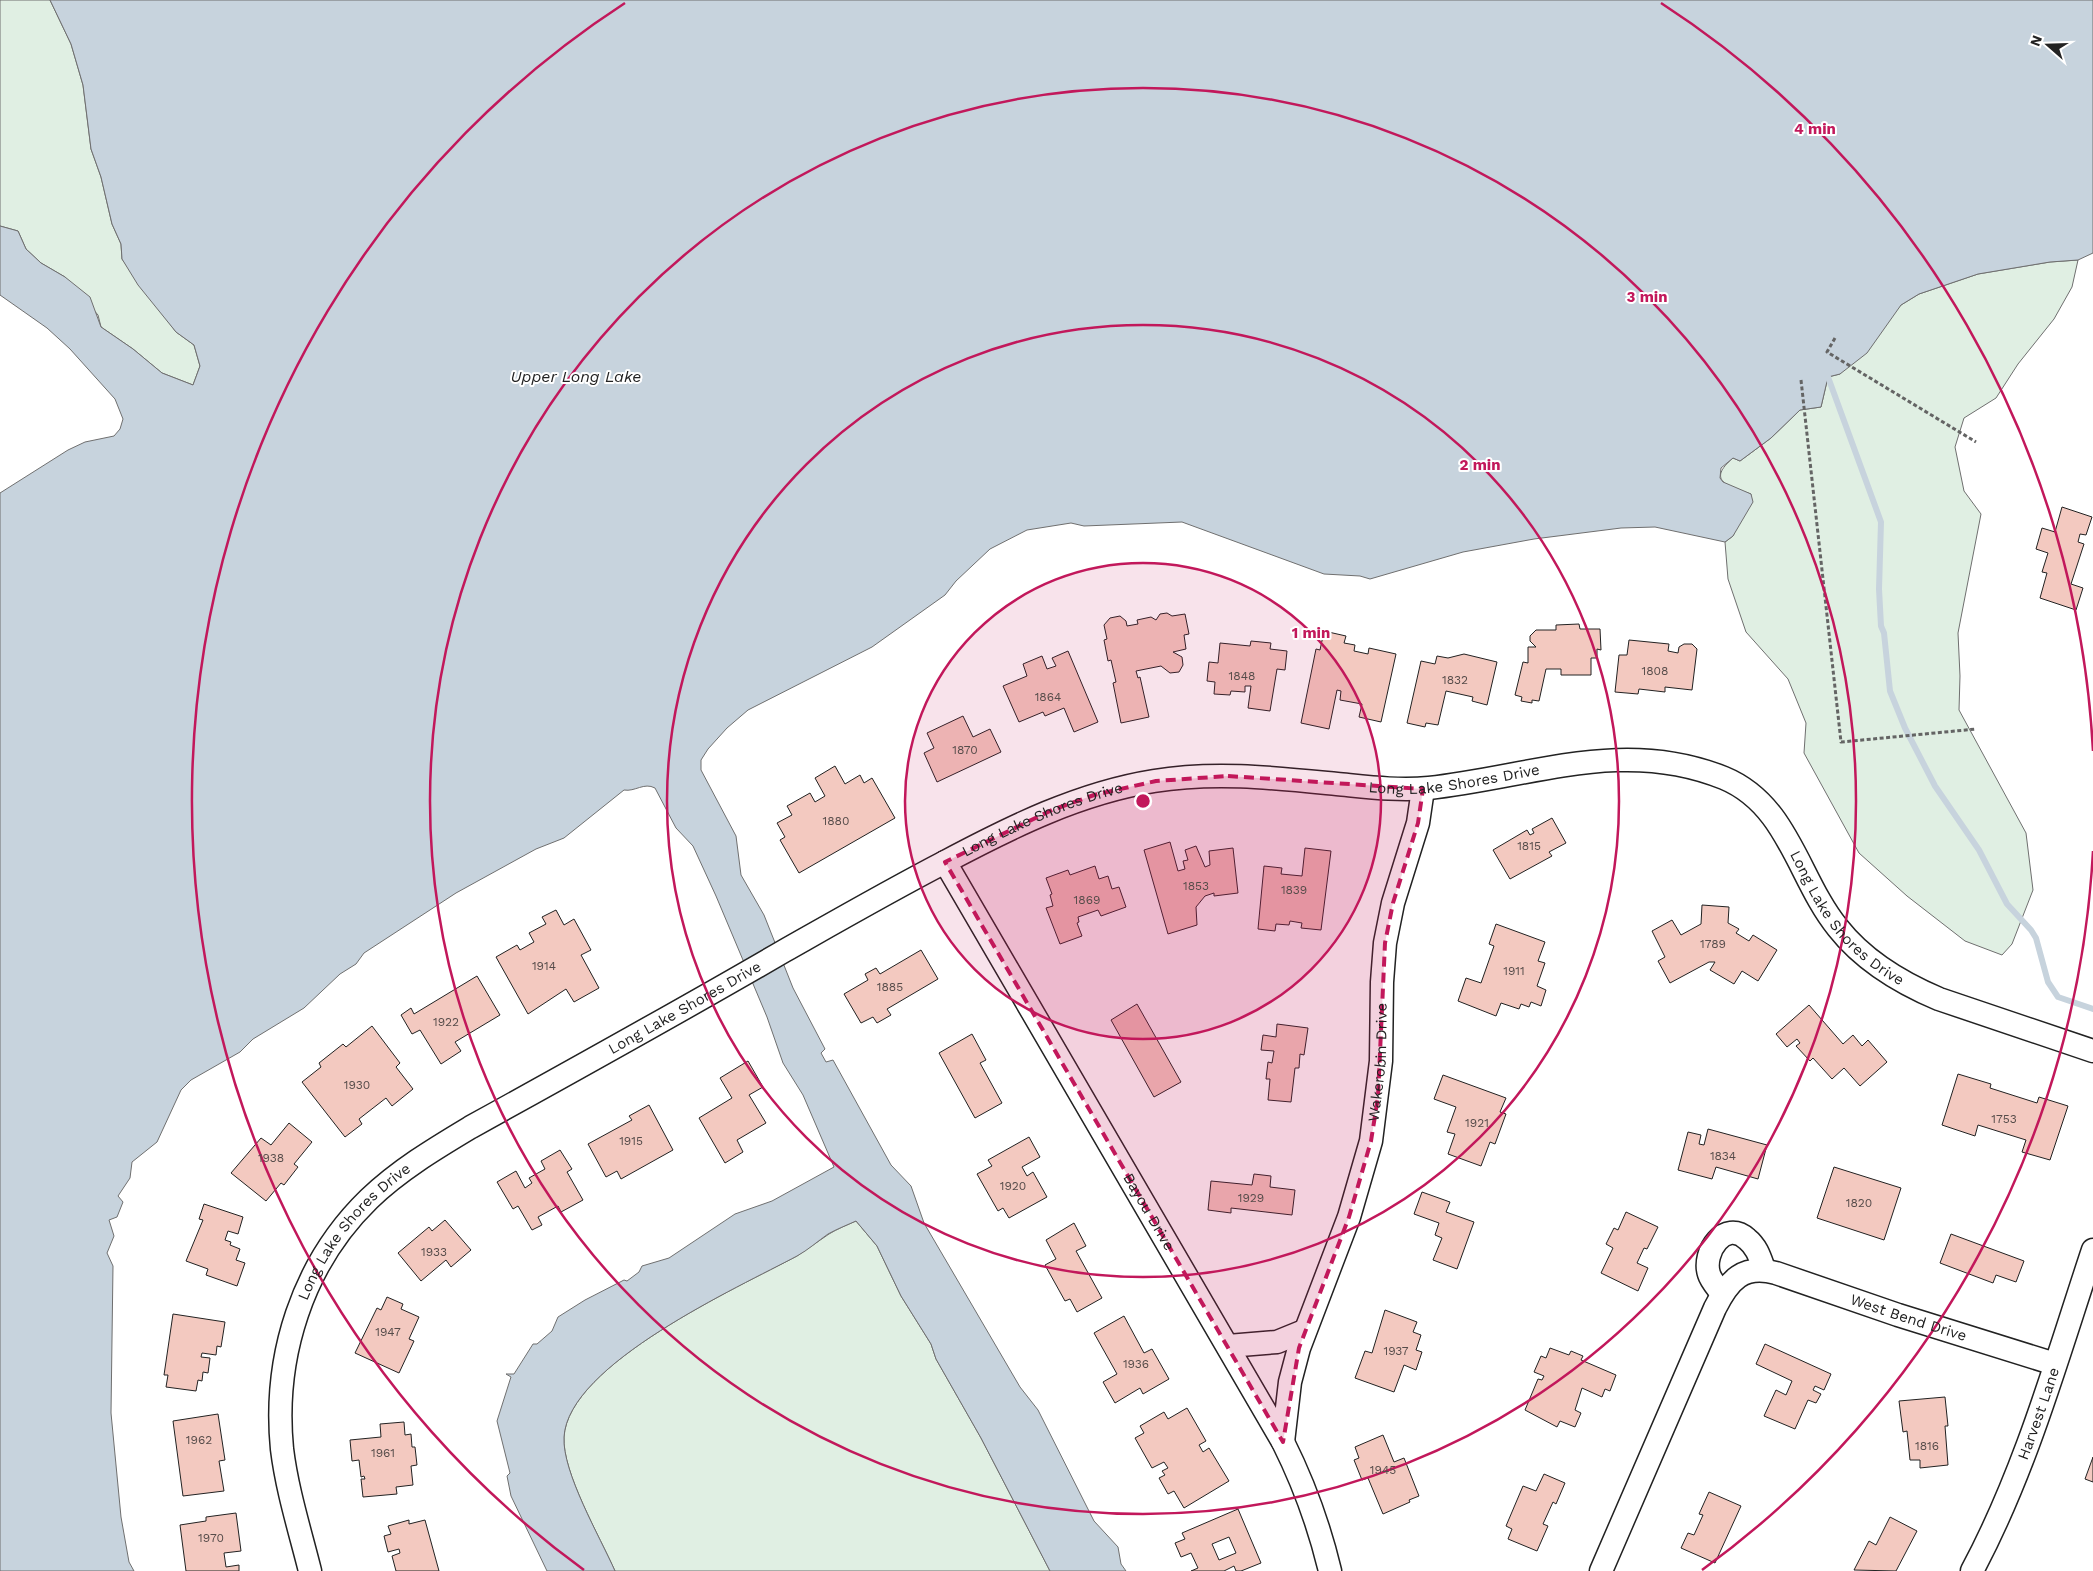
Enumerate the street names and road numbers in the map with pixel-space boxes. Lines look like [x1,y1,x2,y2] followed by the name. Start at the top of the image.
[1368,761,1541,798] street label: Long Lake Shores Drive
[959,779,1125,860] street label: Long Lake Shores Drive
[1786,848,1907,989] street label: Long Lake Shores Drive
[605,957,764,1058] street label: Long Lake Shores Drive
[1364,1003,1391,1123] street label: Wakerobin Drive
[294,1159,414,1303] street label: Long Lake Shores Drive
[1119,1170,1178,1254] street label: Bayou Drive
[1848,1290,1969,1345] street label: West Bend Drive
[2014,1365,2063,1462] street label: Harvest Lane

